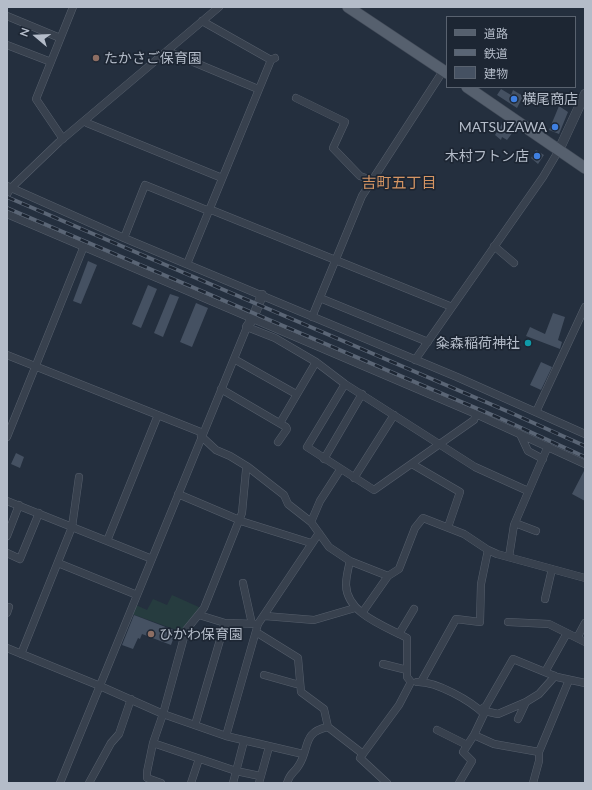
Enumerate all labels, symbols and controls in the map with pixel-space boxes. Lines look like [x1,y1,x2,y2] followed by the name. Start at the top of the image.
[16,16,56,56] north arrow
[446,16,576,88] legend
[17,26,32,38] text: N
[484,26,508,41] text: 道路
[484,46,508,61] text: 鉄道
[104,50,202,66] place label: たかさご保育園
[91,53,101,63] marker: たかさご保育園
[484,66,508,81] text: 建物
[522,91,578,107] place label: 横尾商店
[509,94,519,104] marker: 横尾商店
[459,119,547,135] place label: MATSUZAWA
[550,122,560,132] marker: MATSUZAWA
[445,148,529,164] place label: 木村フトン店
[532,151,542,161] marker: 木村フトン店
[362,174,436,192] district label: 吉町五丁目
[436,335,520,351] place label: 粂森稲荷神社
[523,338,533,348] marker: 粂森稲荷神社
[159,626,243,642] place label: ひかわ保育園
[146,629,156,639] marker: ひかわ保育園

